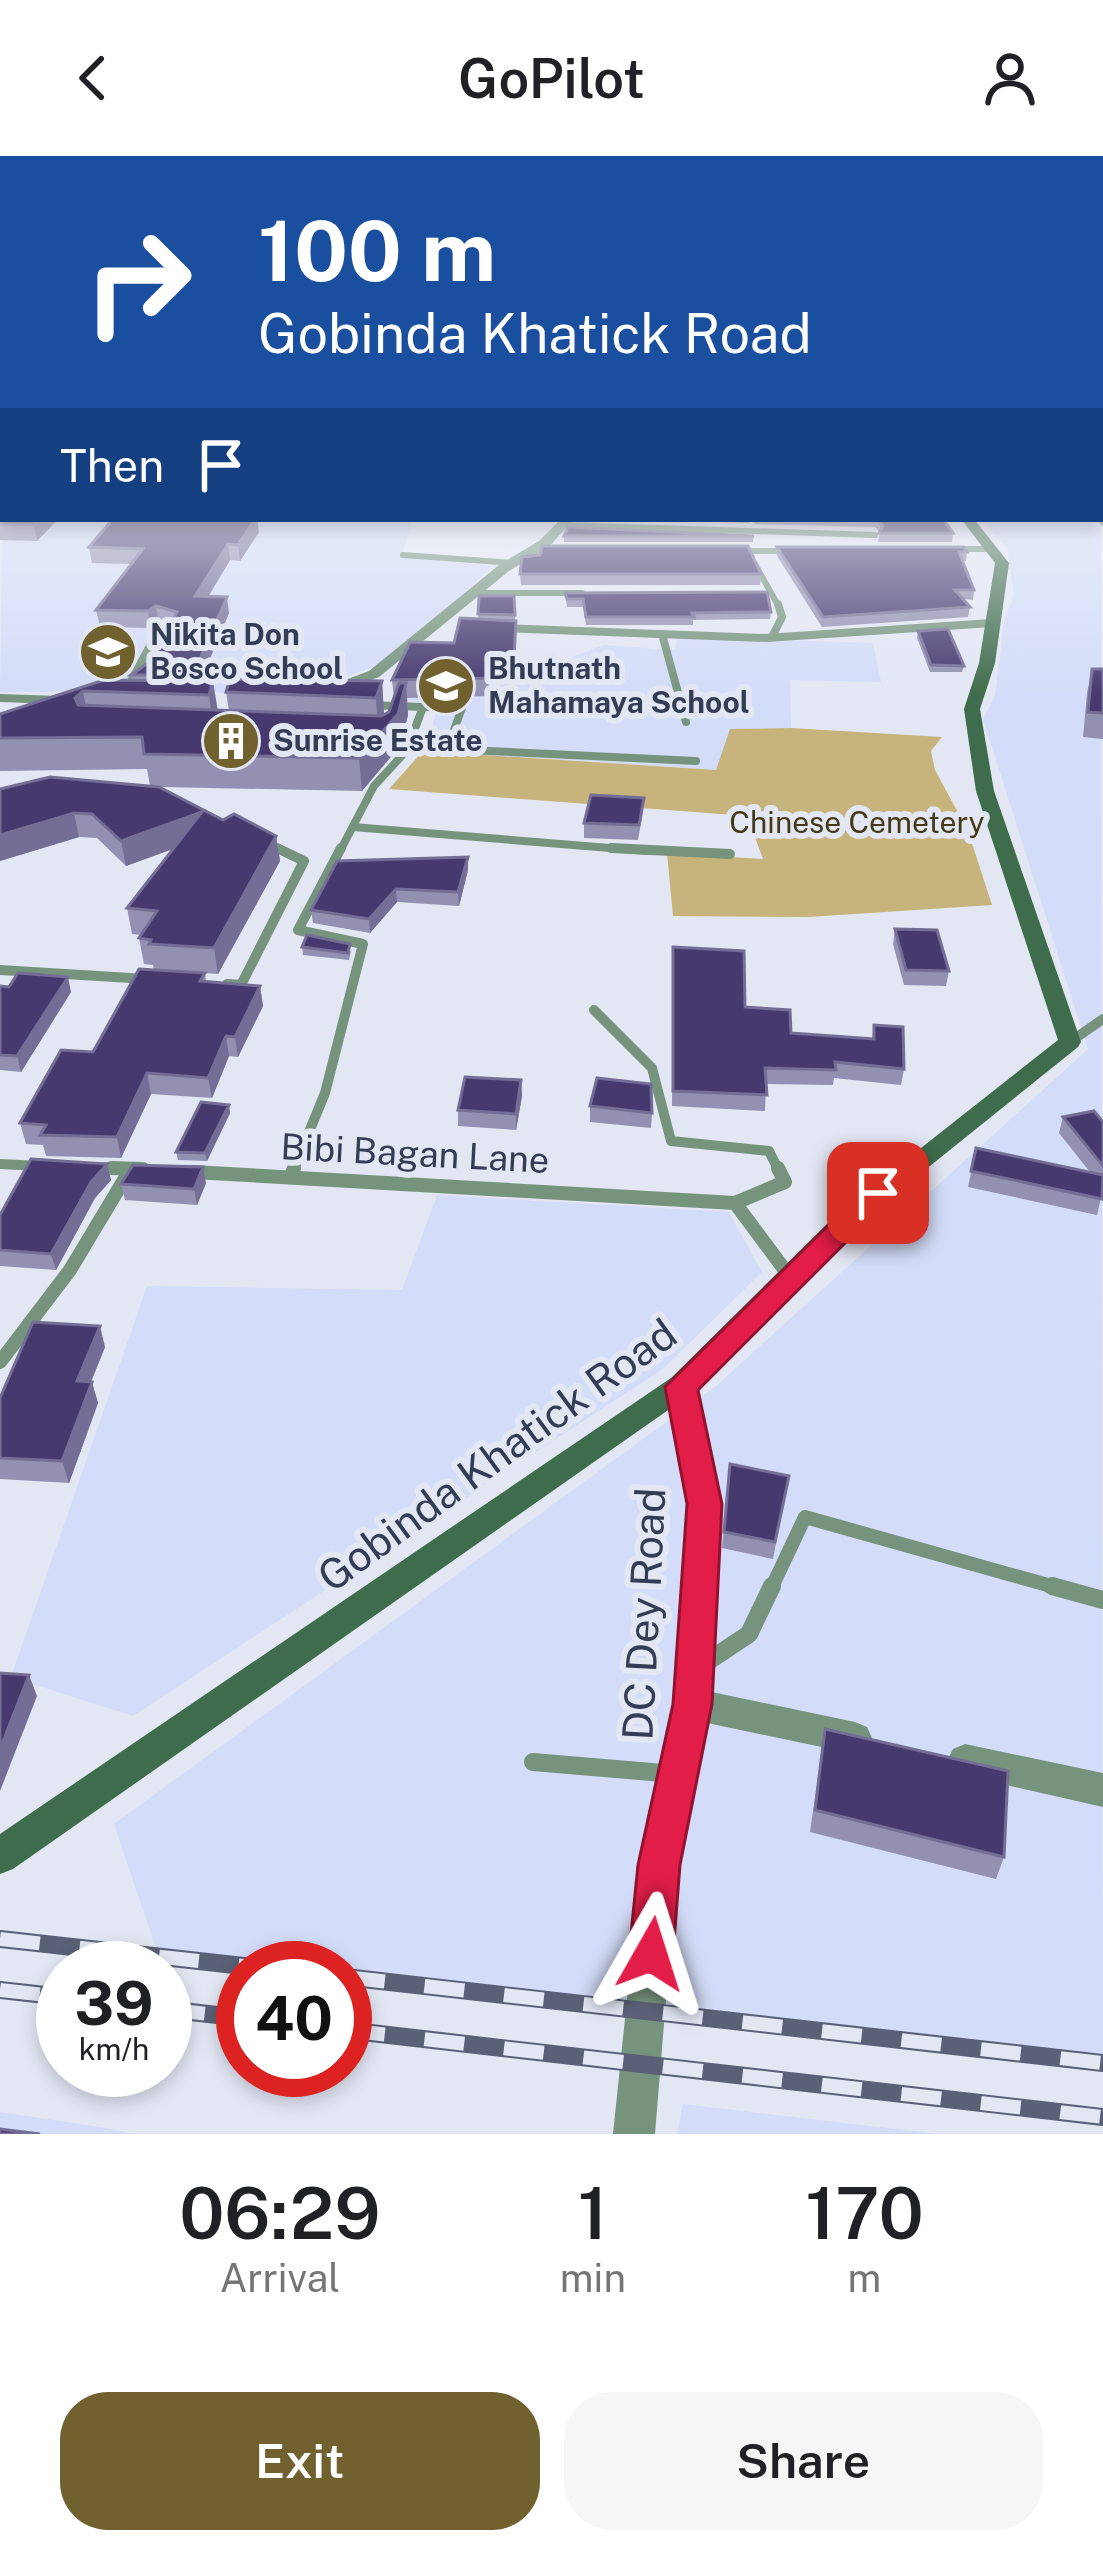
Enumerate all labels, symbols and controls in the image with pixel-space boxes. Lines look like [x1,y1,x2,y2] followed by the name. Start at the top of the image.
[60,45,126,111] icon: back
[977,45,1043,111] icon: person
[458,47,645,110] text: GoPilot
[258,201,496,300] text: 100 m
[60,204,216,360] icon: right
[258,302,812,365] text: Gobinda Khatick Road
[188,432,254,498] icon: arrive
[60,439,164,492] text: Then
[150,616,343,686] place label: Nikita Don Bosco School
[77,621,139,683] school or university icon: Nikita Don Bosco School
[488,650,750,720] place label: Bhutnath Mahamaya School
[415,655,477,717] school or university icon: Bhutnath Mahamaya School
[200,710,262,772] building icon: Sunrise Estate
[273,722,482,758] place label: Sunrise Estate
[729,804,985,840] park label: Chinese Cemetery
[280,1125,550,1181] street label: Bibi Bagan Lane
[827,1142,929,1244] pin
[845,1160,911,1226] icon: arrive
[308,1308,685,1601] street label: Gobinda Khatick Road
[612,1486,675,1742] street label: DC Dey Road
[588,1891,714,2017] position arrow
[216,1941,372,2097] speed limit sign: 40
[74,1968,154,2039] text: 39
[79,2031,149,2067] text: km/h
[179,2171,381,2255] text: 06:29
[578,2171,608,2255] text: 1
[805,2171,924,2255] text: 170
[220,2255,340,2301] text: Arrival
[560,2255,626,2301] text: min
[848,2255,881,2301] text: m
[60,2392,540,2530] button: Exit
[564,2392,1043,2530] button: Share

